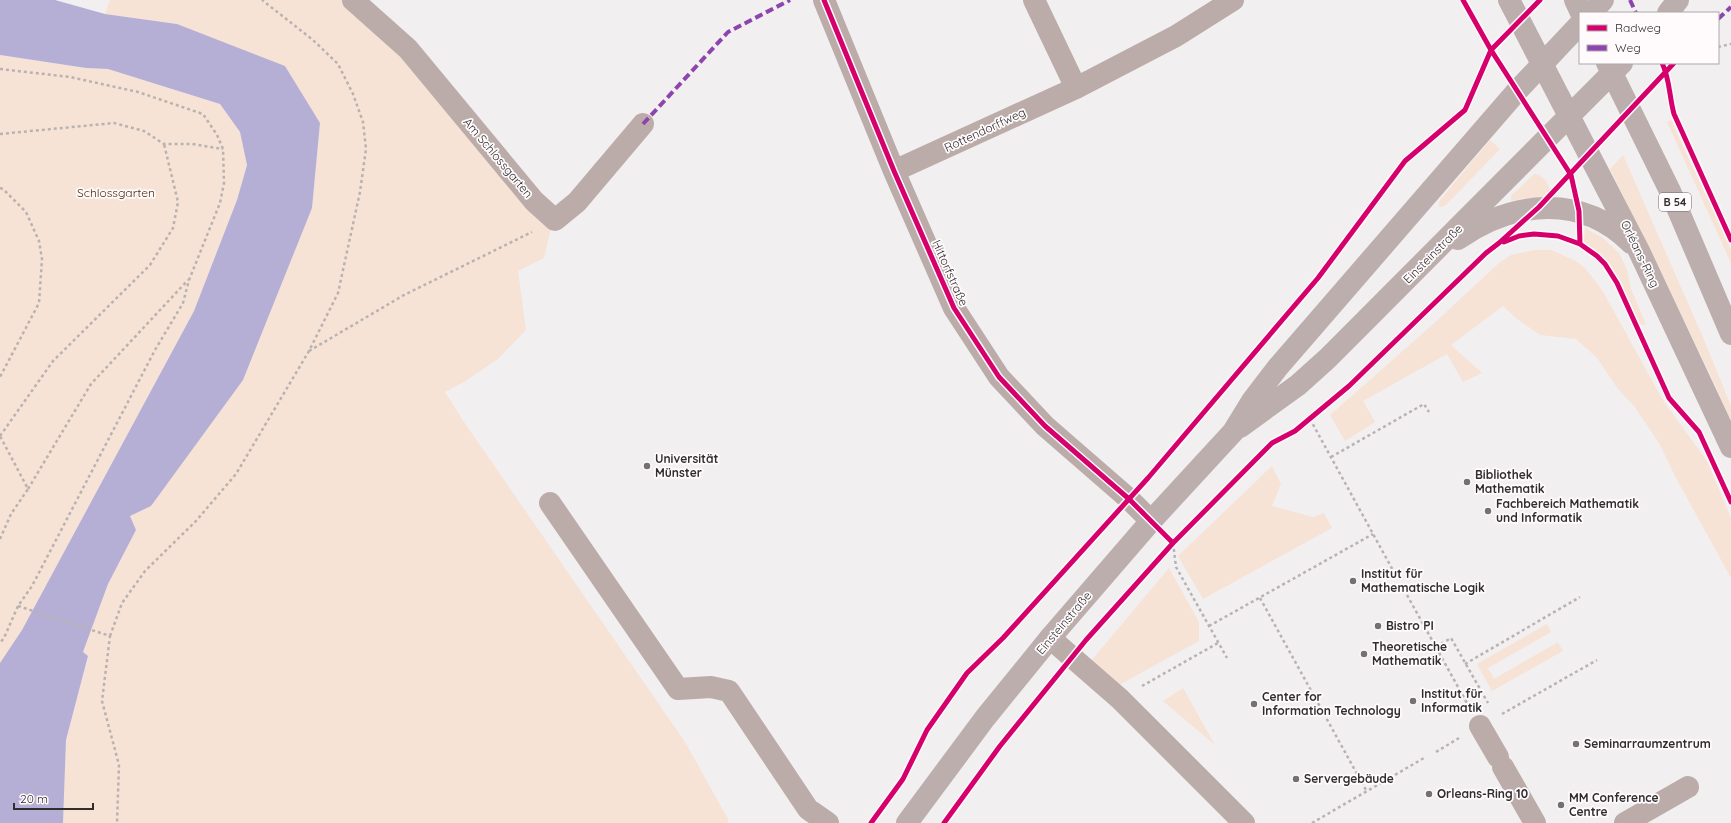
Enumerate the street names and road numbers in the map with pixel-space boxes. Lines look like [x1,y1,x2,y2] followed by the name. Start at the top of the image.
[942,104,1028,155] street label: Rottendorffweg
[461,115,536,201] street label: Am Schlossgarten
[1659,193,1691,211] road number: B 54
[1618,218,1663,290] street label: Orléans-Ring
[1400,221,1466,286] street label: Einsteinstraße
[929,237,972,308] street label: Hittorfstraße
[1033,588,1094,657] street label: Einsteinstraße

